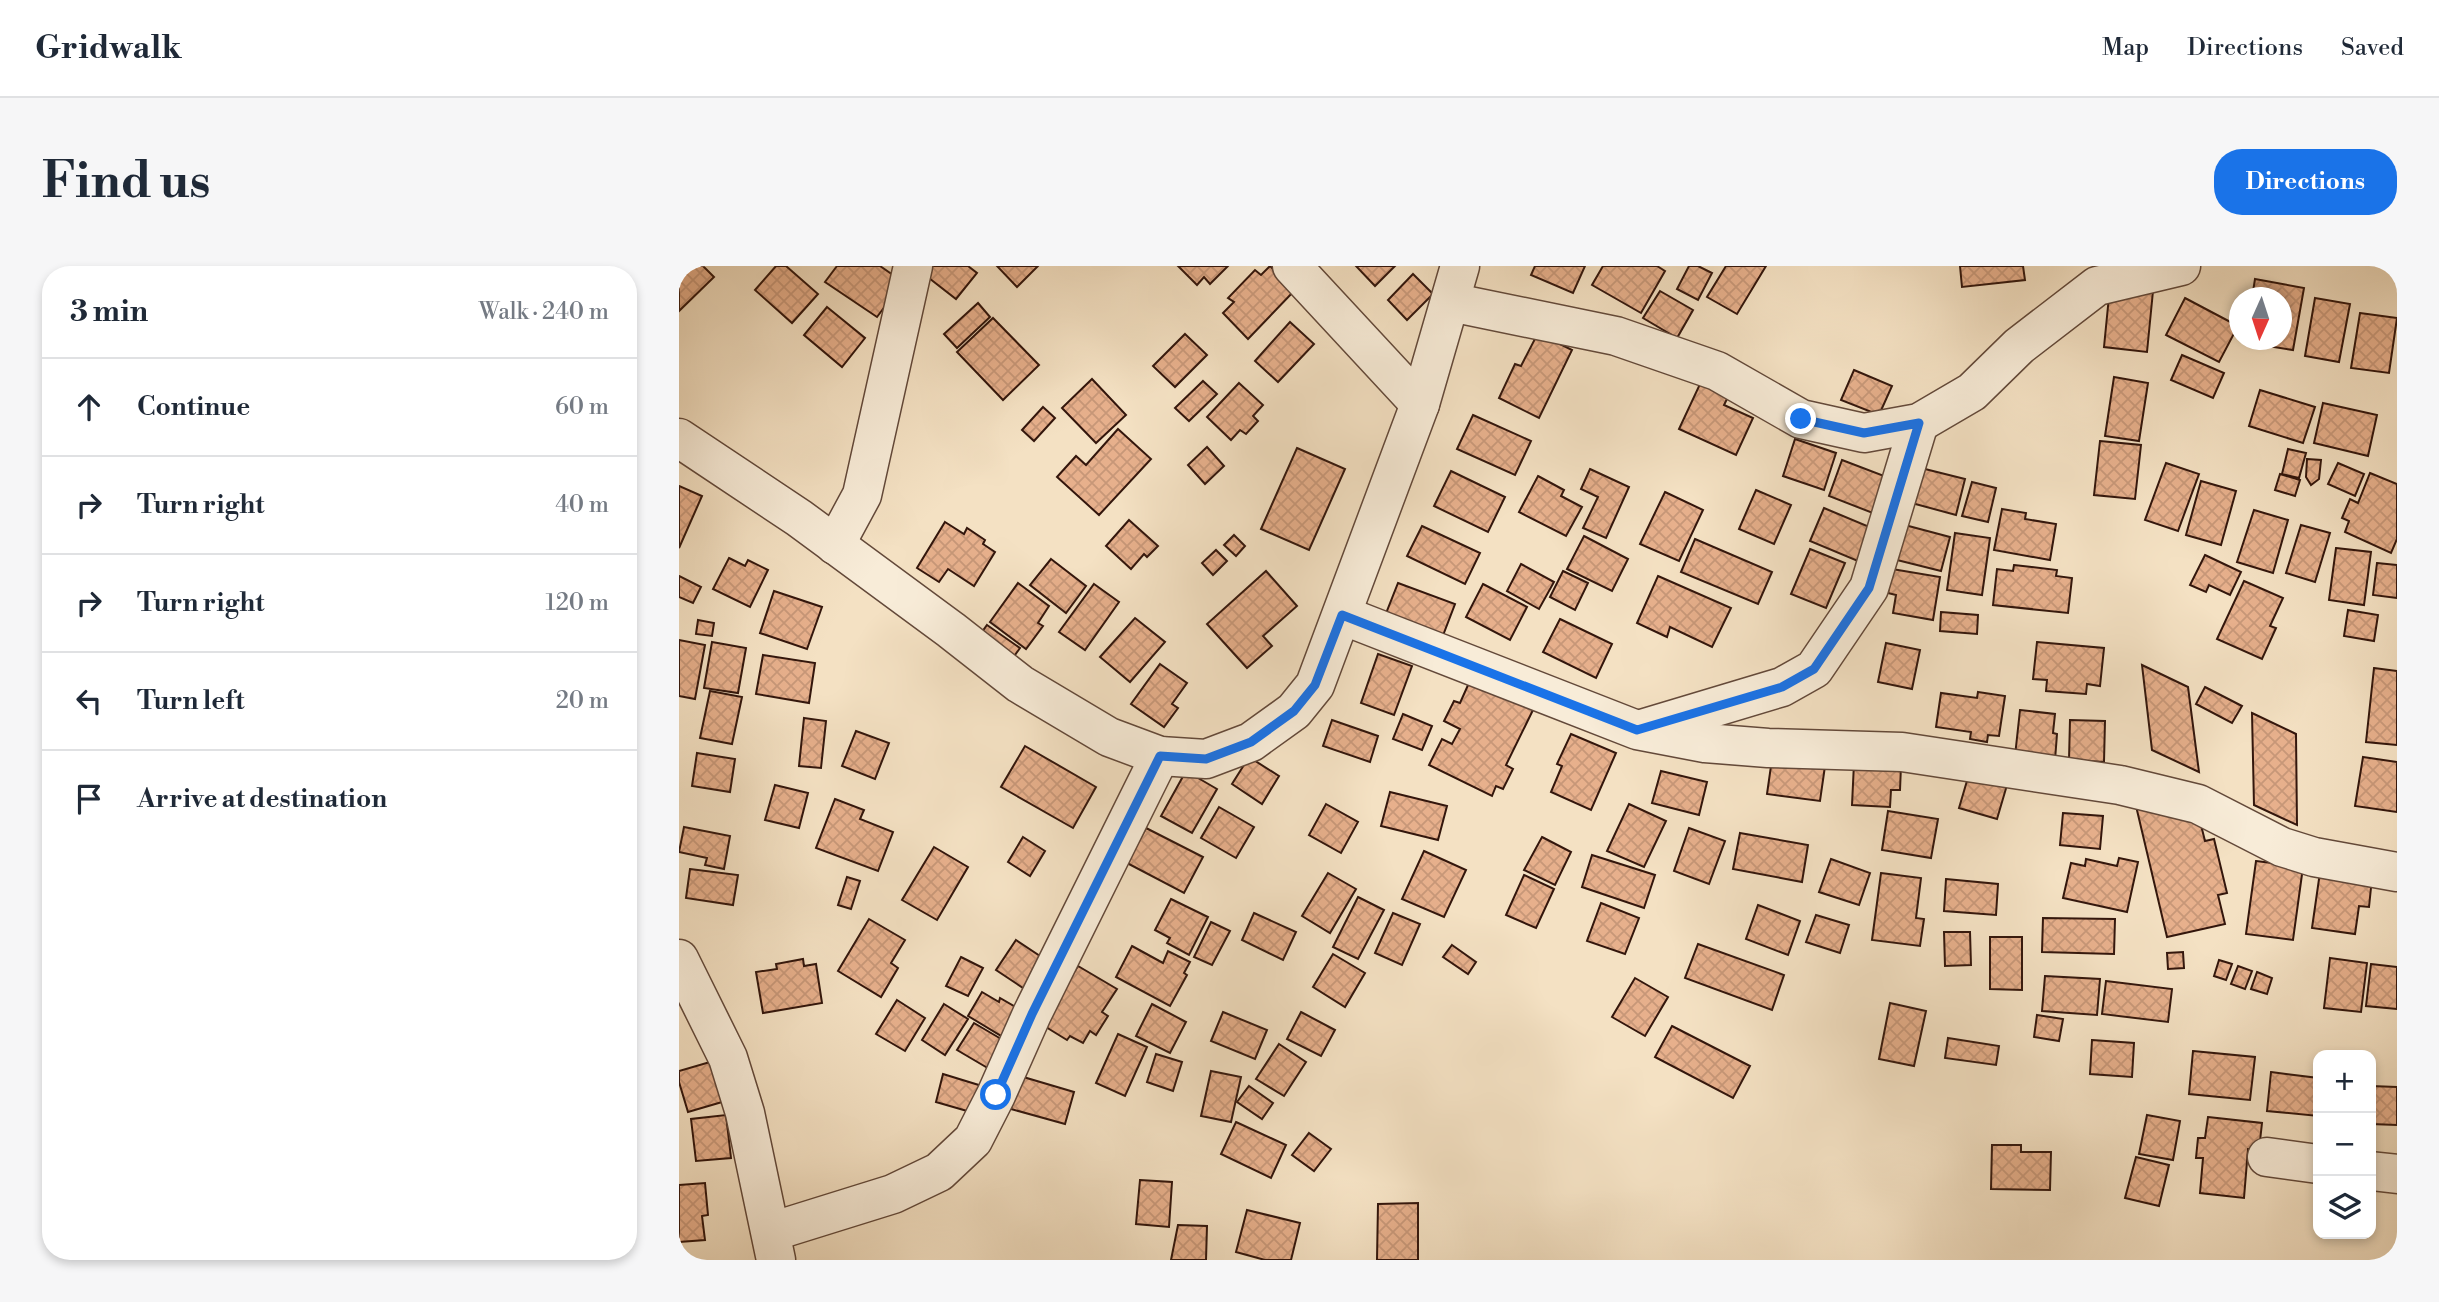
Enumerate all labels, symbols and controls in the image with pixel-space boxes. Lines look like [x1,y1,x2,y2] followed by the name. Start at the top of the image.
[35,28,182,69] text: Gridwalk
[2102,33,2149,63] text: Map
[2187,33,2303,63] text: Directions
[2341,33,2404,63] text: Saved
[2214,149,2397,215] button: Directions
[42,152,211,213] text: Find us
[2229,287,2292,350] north arrow
[70,293,148,331] text: 3 min
[479,298,609,326] text: Walk · 240 m
[70,388,108,426] icon: ahead
[137,391,250,423] text: Continue
[555,393,609,421] text: 60 m
[1785,403,1816,434] route end
[70,486,108,524] icon: right
[137,489,265,521] text: Turn right
[555,491,609,519] text: 40 m
[70,584,108,622] icon: right
[137,587,265,619] text: Turn right
[545,589,609,617] text: 120 m
[70,682,108,720] icon: left
[137,685,245,717] text: Turn left
[556,687,609,715] text: 20 m
[70,780,108,818] icon: arrive
[137,783,387,815] text: Arrive at destination
[2313,1050,2376,1239] map controls
[2313,1050,2376,1113] button: +
[980,1079,1011,1110] route start
[2313,1113,2376,1176] button: −
[2313,1176,2376,1239] button: layers

